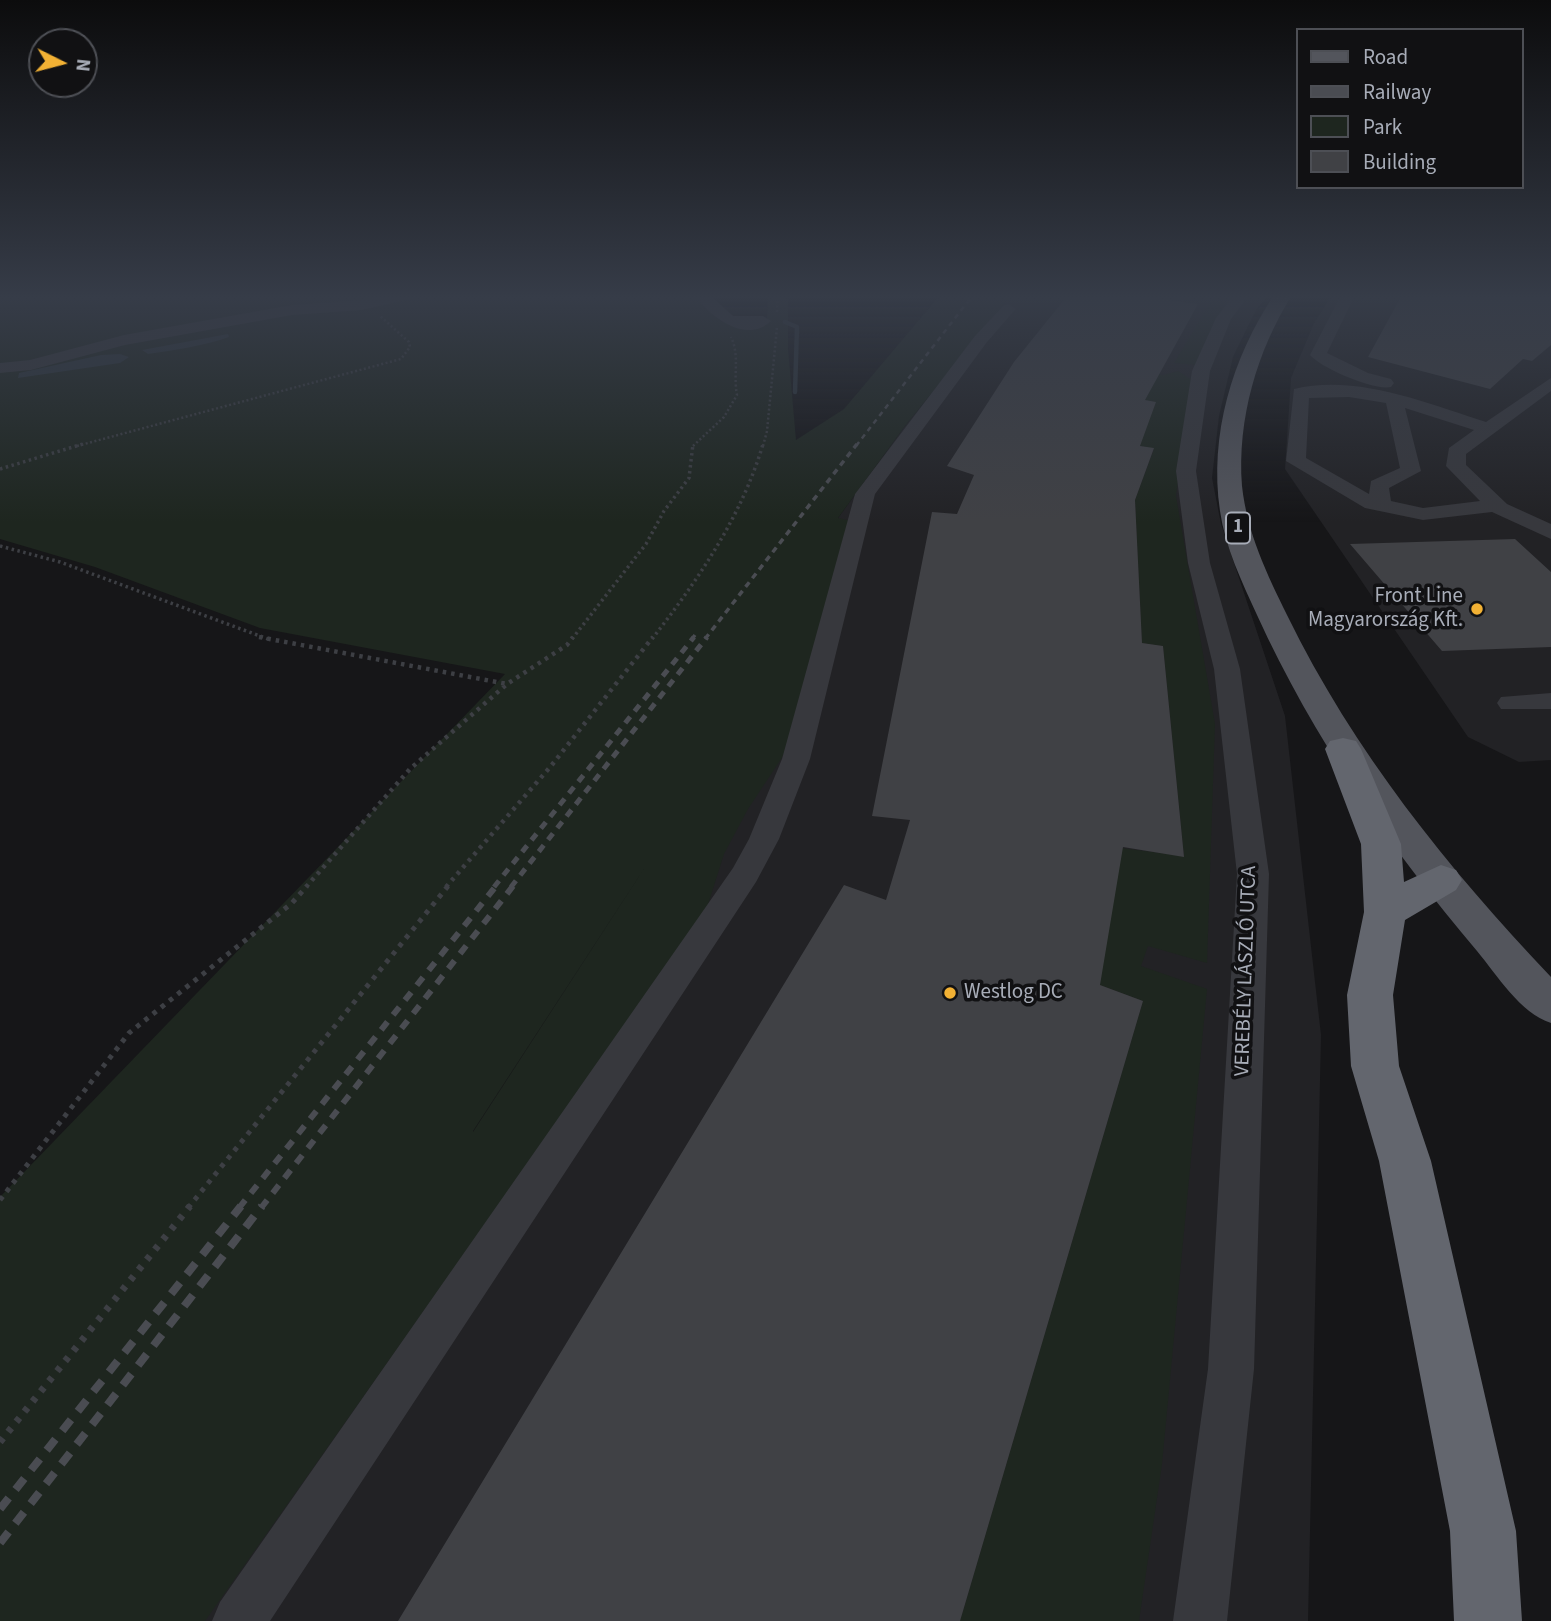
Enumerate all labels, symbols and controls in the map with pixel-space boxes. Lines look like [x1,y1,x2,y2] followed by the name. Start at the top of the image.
[28,28,98,98] north arrow
[1296,28,1523,189] legend
[1363,42,1408,72] text: Road
[68,57,96,73] text: N
[1363,77,1431,107] text: Railway
[1363,112,1402,142] text: Park
[1363,147,1436,177] text: Building
[1226,512,1250,544] road number: 1
[1308,584,1463,634] place label: Front Line Magyarország Kft.
[1469,601,1485,617] marker: Front Line Magyarország Kft.
[1231,865,1263,1077] street label: VEREBÉLY LÁSZLÓ UTCA
[964,980,1063,1006] place label: Westlog DC
[942,985,958,1001] marker: Westlog DC

